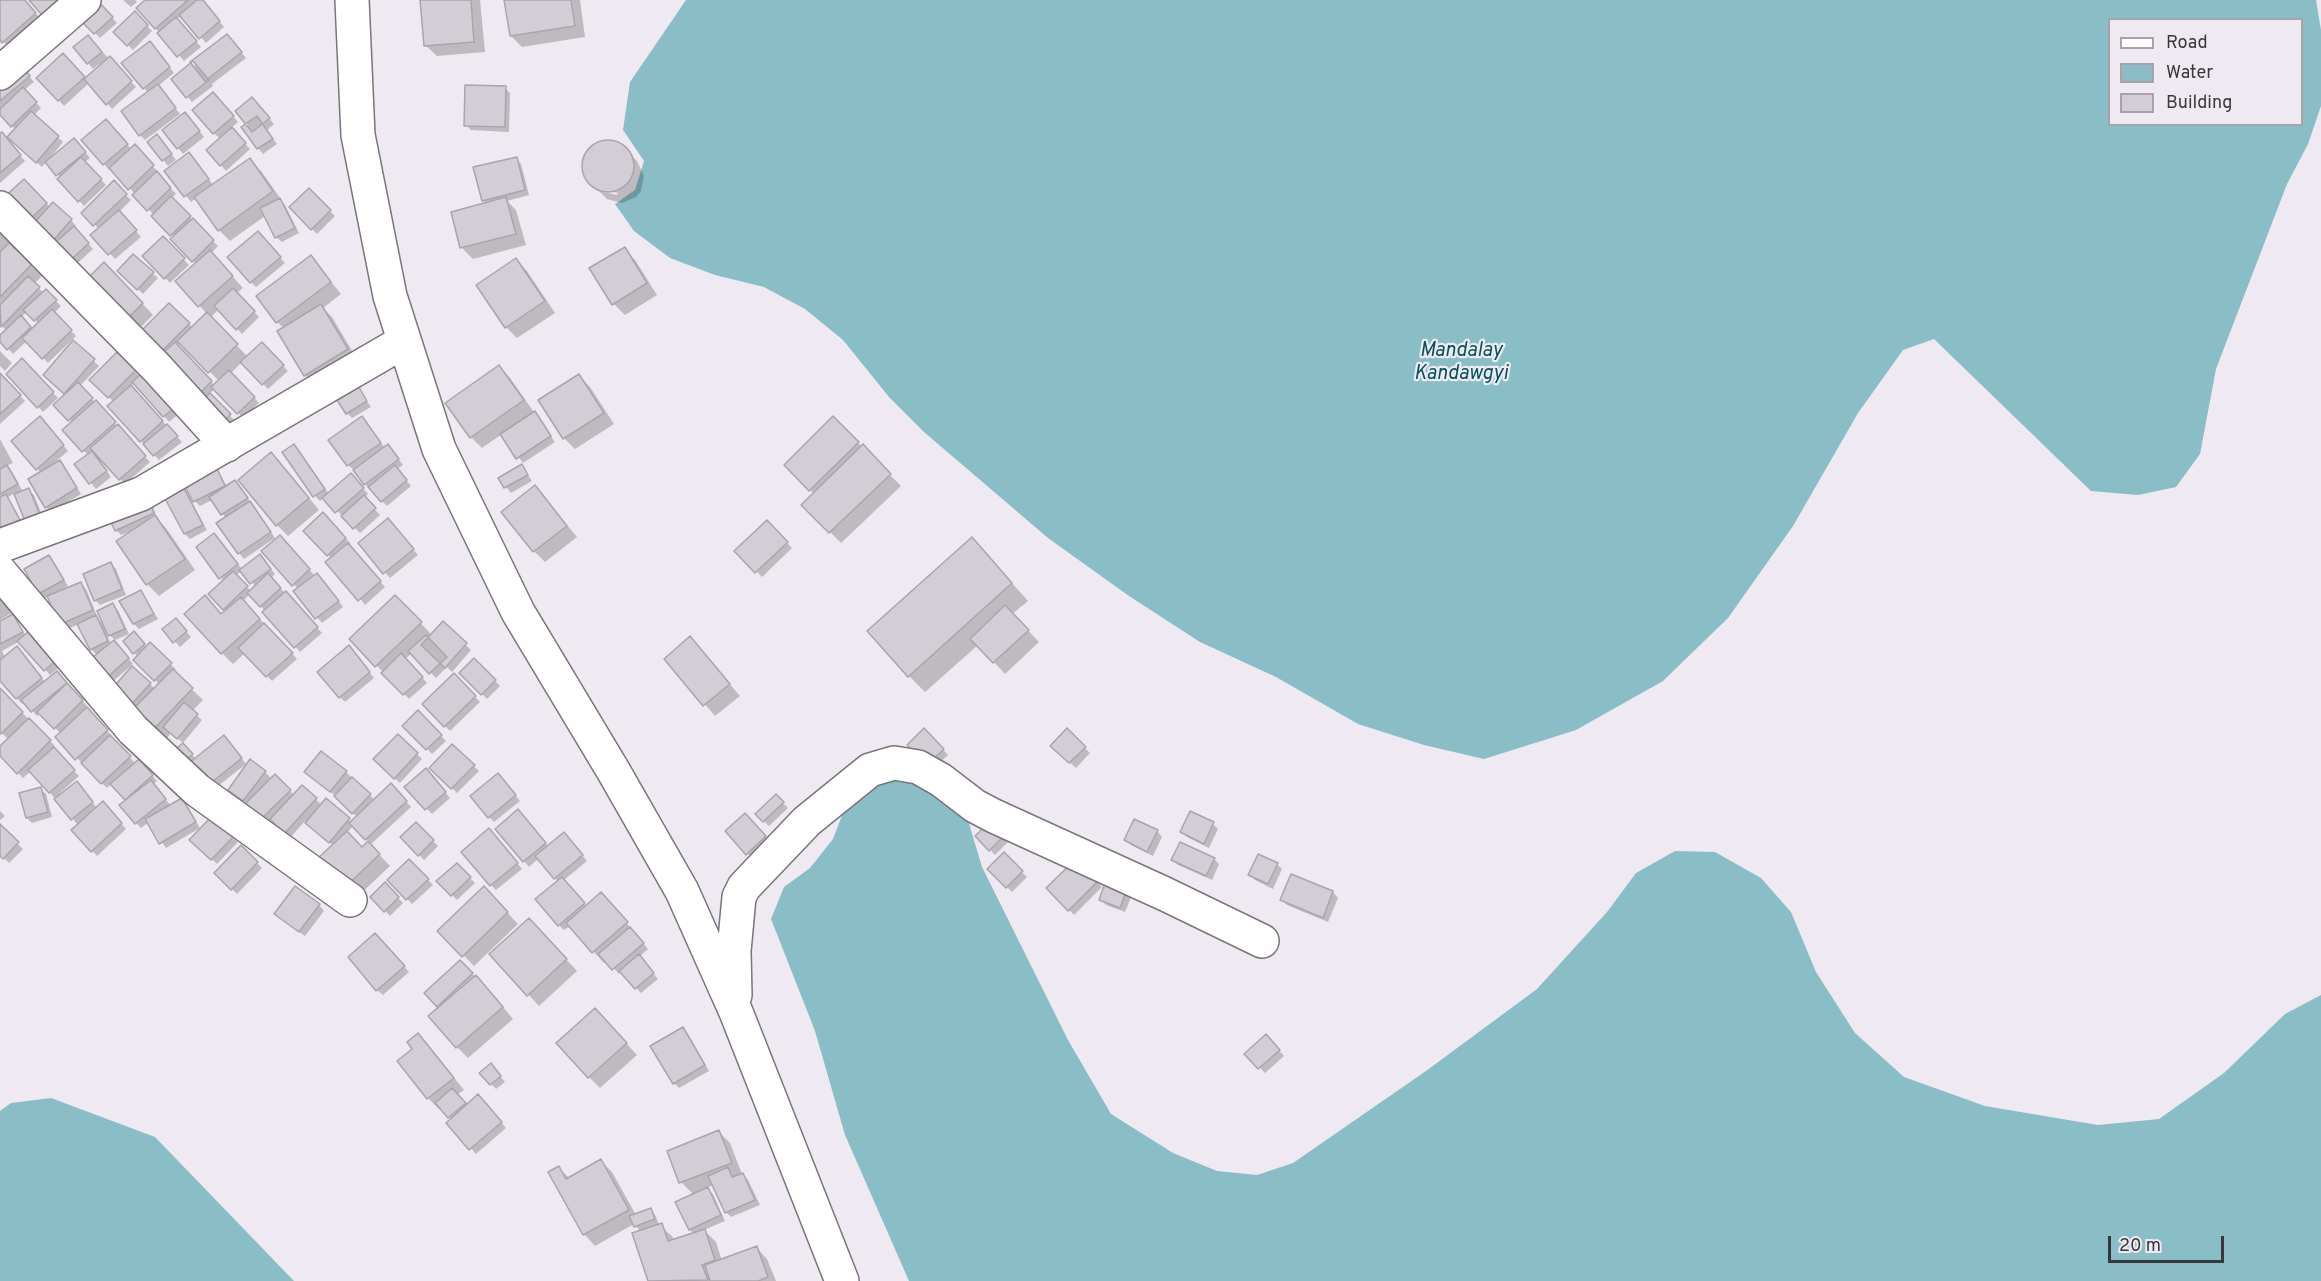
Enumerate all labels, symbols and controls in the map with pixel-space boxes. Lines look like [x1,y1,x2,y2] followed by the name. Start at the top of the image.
[2108,18,2303,126] legend
[2166,32,2208,55] text: Road
[2166,62,2213,85] text: Water
[2166,92,2232,115] text: Building
[1414,340,1508,387] water label: Mandalay Kandawgyi
[2111,1224,2226,1262] scale bar
[2119,1235,2161,1258] text: 20 m

